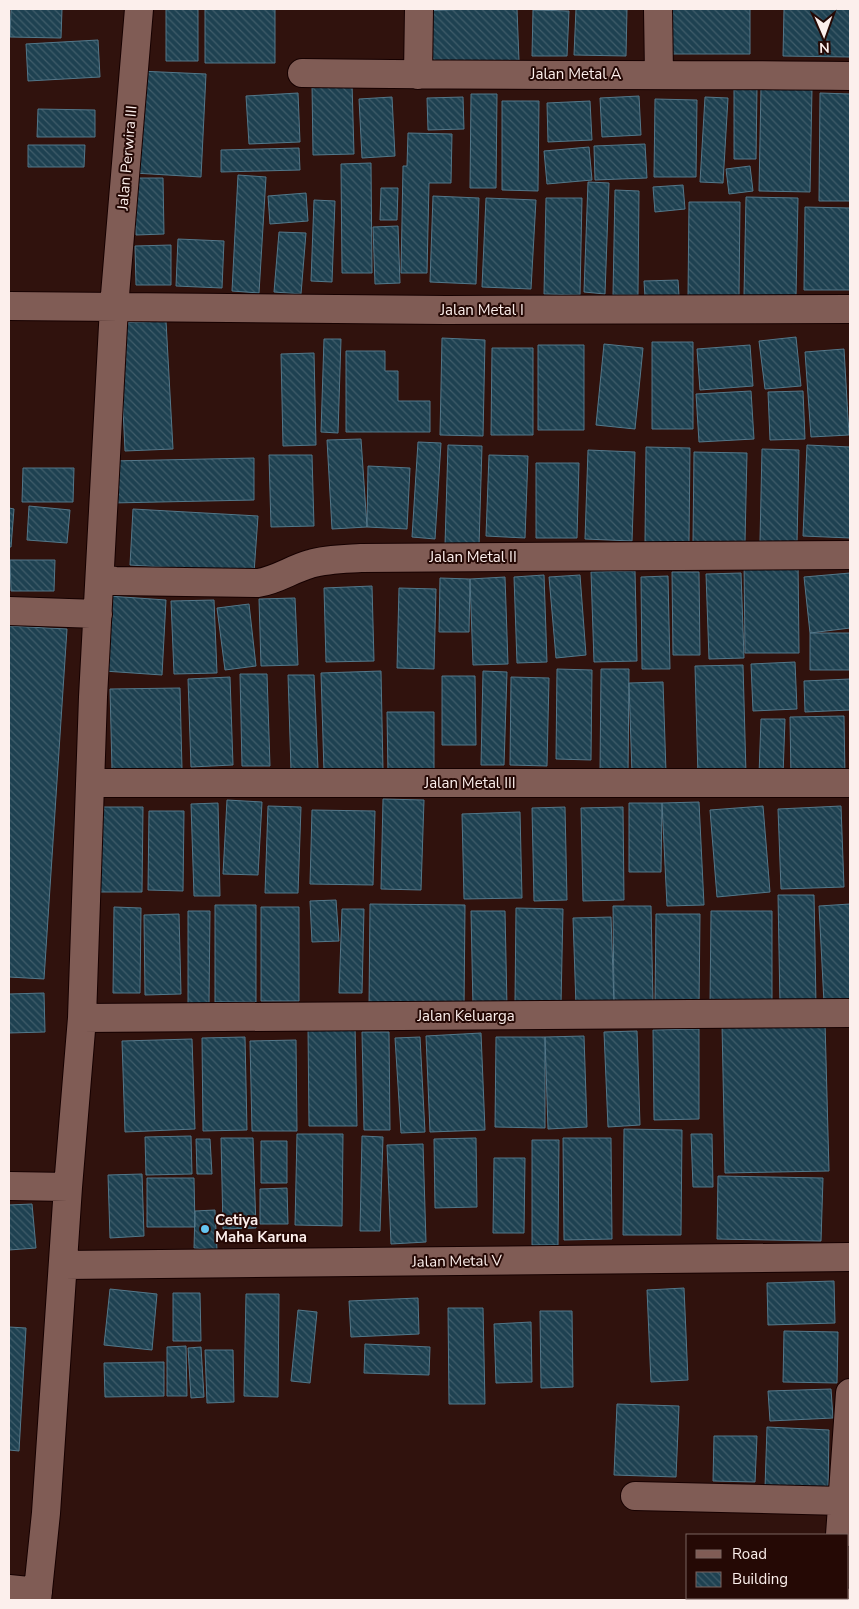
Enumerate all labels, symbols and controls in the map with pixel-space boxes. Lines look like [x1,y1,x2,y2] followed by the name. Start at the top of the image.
[799,10,849,60] north arrow
[819,38,830,57] text: N
[530,64,621,84] street label: Jalan Metal A
[112,105,142,212] street label: Jalan Perwira III
[439,300,524,320] street label: Jalan Metal I
[428,547,517,567] street label: Jalan Metal II
[423,773,516,793] street label: Jalan Metal III
[416,1006,515,1026] street label: Jalan Keluarga
[215,1210,307,1247] place label: Cetiya Maha Karuna
[199,1223,211,1235] marker: Cetiya Maha Karuna
[411,1250,503,1272] street label: Jalan Metal V
[686,1534,849,1599] legend
[732,1544,767,1564] text: Road
[732,1569,788,1589] text: Building

